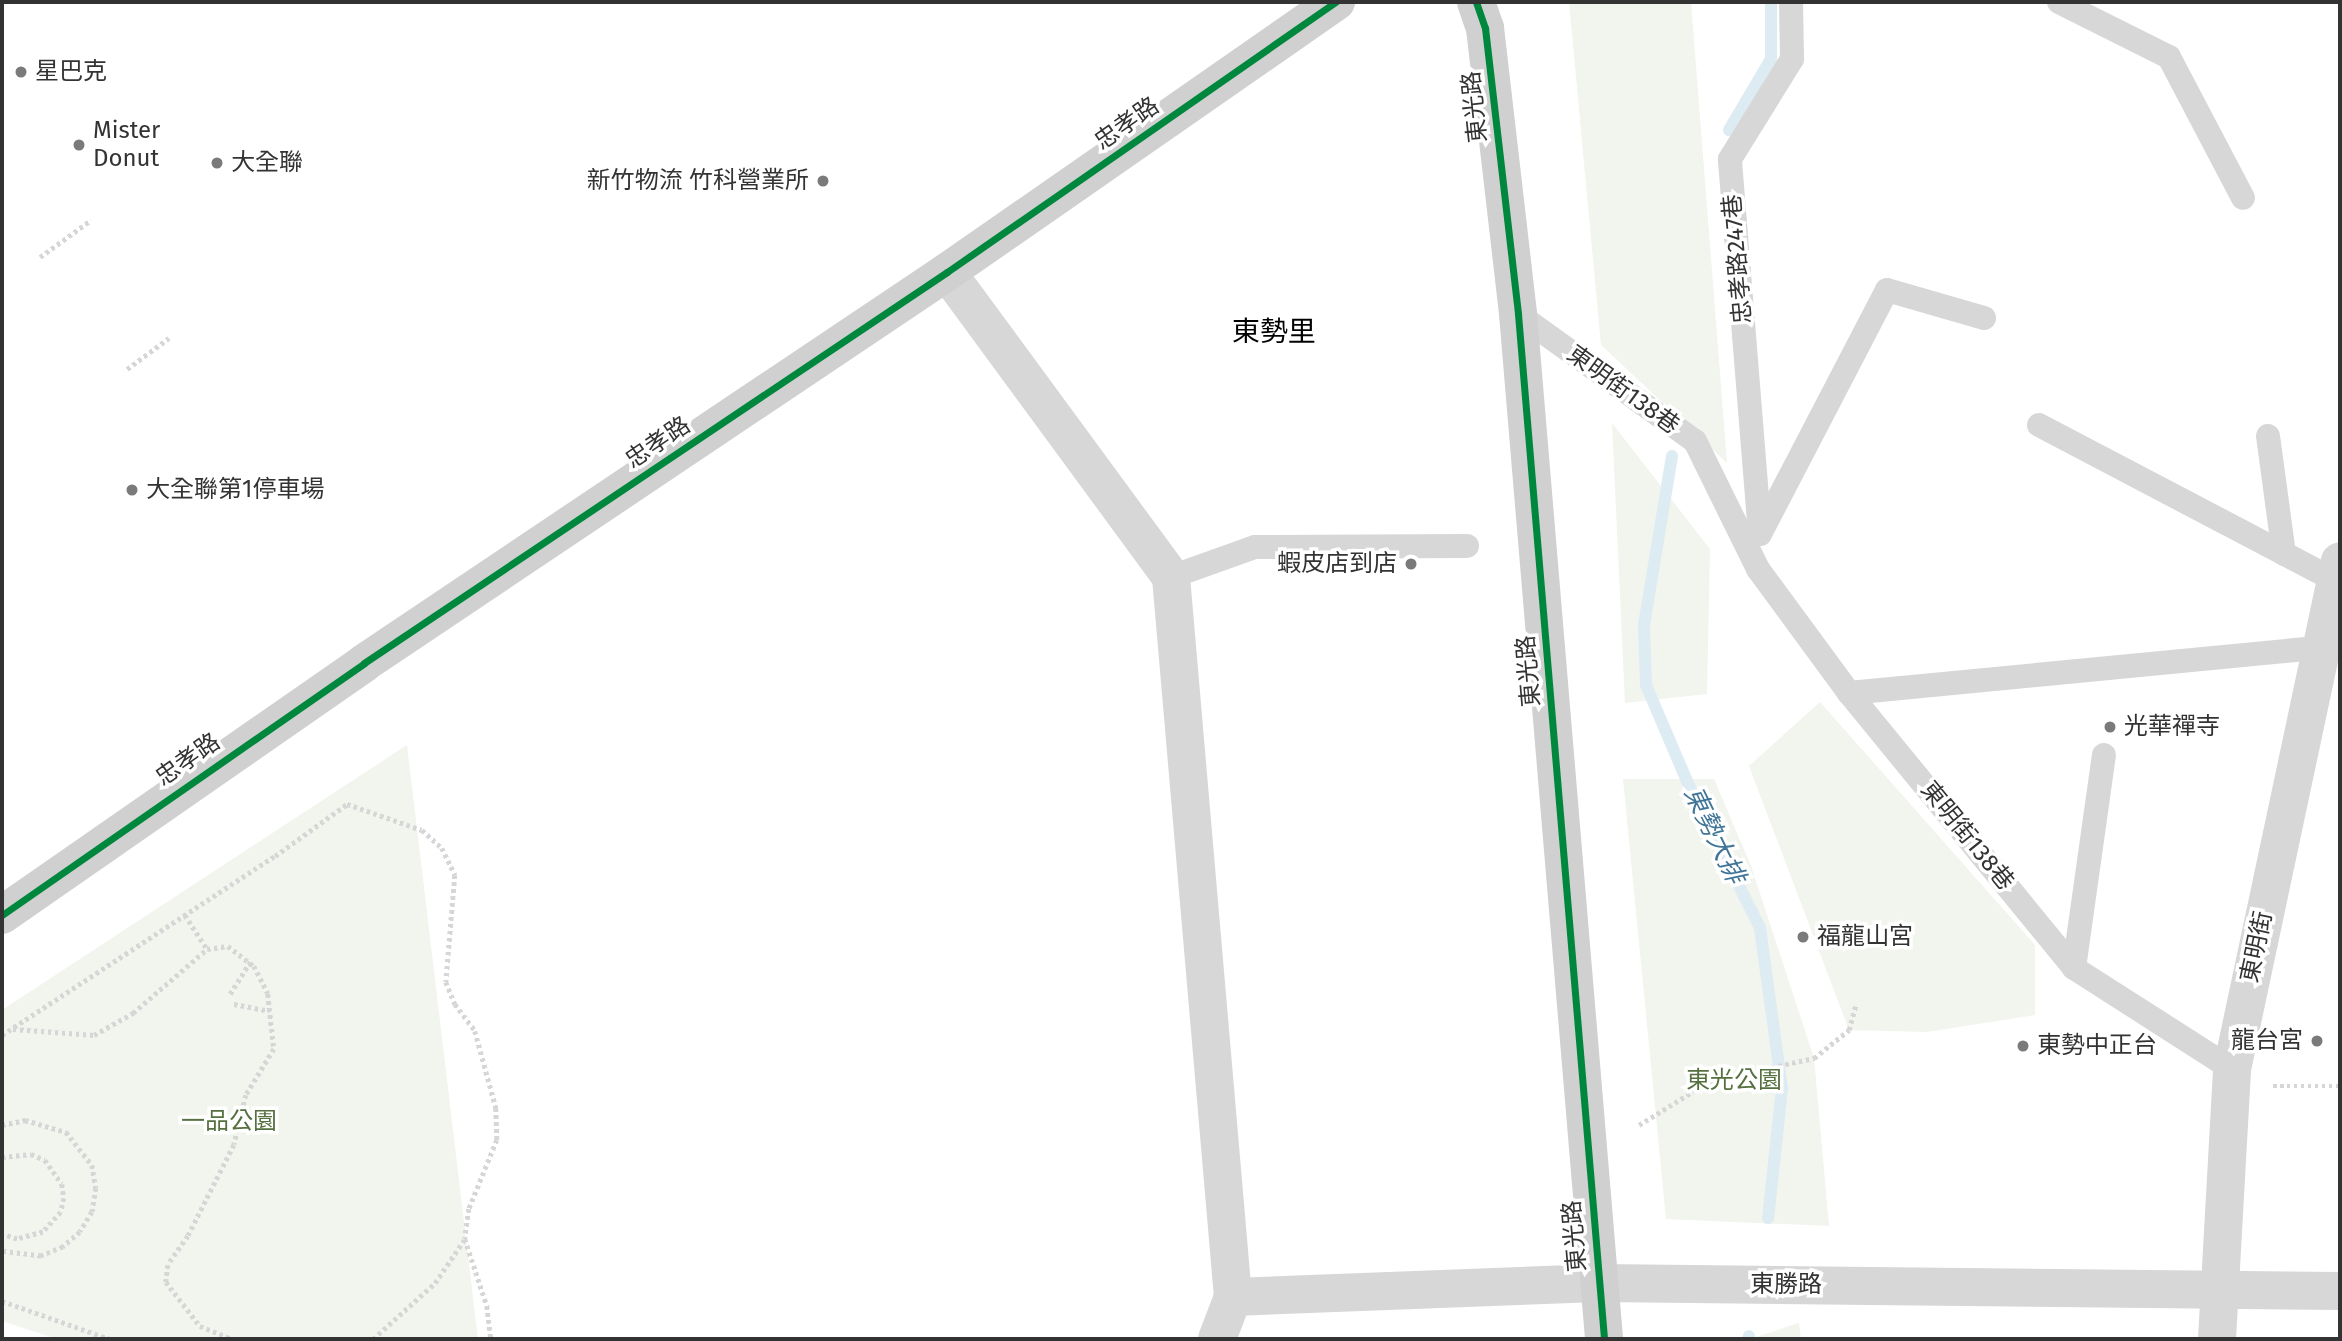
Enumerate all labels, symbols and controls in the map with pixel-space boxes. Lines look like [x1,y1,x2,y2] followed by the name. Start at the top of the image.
[35,58,107,86] place label: 星巴克
[13,64,29,80] marker: 星巴克
[1457,70,1493,144] street label: 東光路
[1089,92,1165,156] street label: 忠孝路
[93,117,160,173] place label: Mister Donut
[71,137,87,153] marker: Mister Donut
[231,149,303,177] place label: 大全聯
[209,155,225,171] marker: 大全聯
[587,167,809,195] place label: 新竹物流 竹科營業所
[815,173,831,189] marker: 新竹物流 竹科營業所
[1718,193,1758,325] street label: 忠孝路247巷
[1232,315,1316,349] district label: 東勢里
[1561,340,1685,440] street label: 東明街138巷
[620,411,696,475] street label: 忠孝路
[146,476,324,504] place label: 大全聯第1停車場
[124,482,140,498] marker: 大全聯第1停車場
[1277,550,1397,578] place label: 蝦皮店到店
[1403,556,1419,572] marker: 蝦皮店到店
[1512,634,1546,708] street label: 東光路
[2124,713,2220,741] place label: 光華禪寺
[2102,719,2118,735] marker: 光華禪寺
[150,728,226,792] street label: 忠孝路
[1914,776,2020,896] street label: 東明街138巷
[1677,781,1751,889] water label: 東勢大排
[2235,909,2279,985] street label: 東明街
[1817,923,1913,951] place label: 福龍山宮
[1795,929,1811,945] marker: 福龍山宮
[2231,1027,2303,1055] place label: 龍台宮
[2037,1032,2157,1060] place label: 東勢中正台
[2309,1033,2325,1049] marker: 龍台宮
[2015,1038,2031,1054] marker: 東勢中正台
[1686,1067,1782,1095] park label: 東光公園
[181,1108,277,1136] park label: 一品公園
[1558,1199,1592,1273] street label: 東光路
[1750,1271,1822,1299] street label: 東勝路

